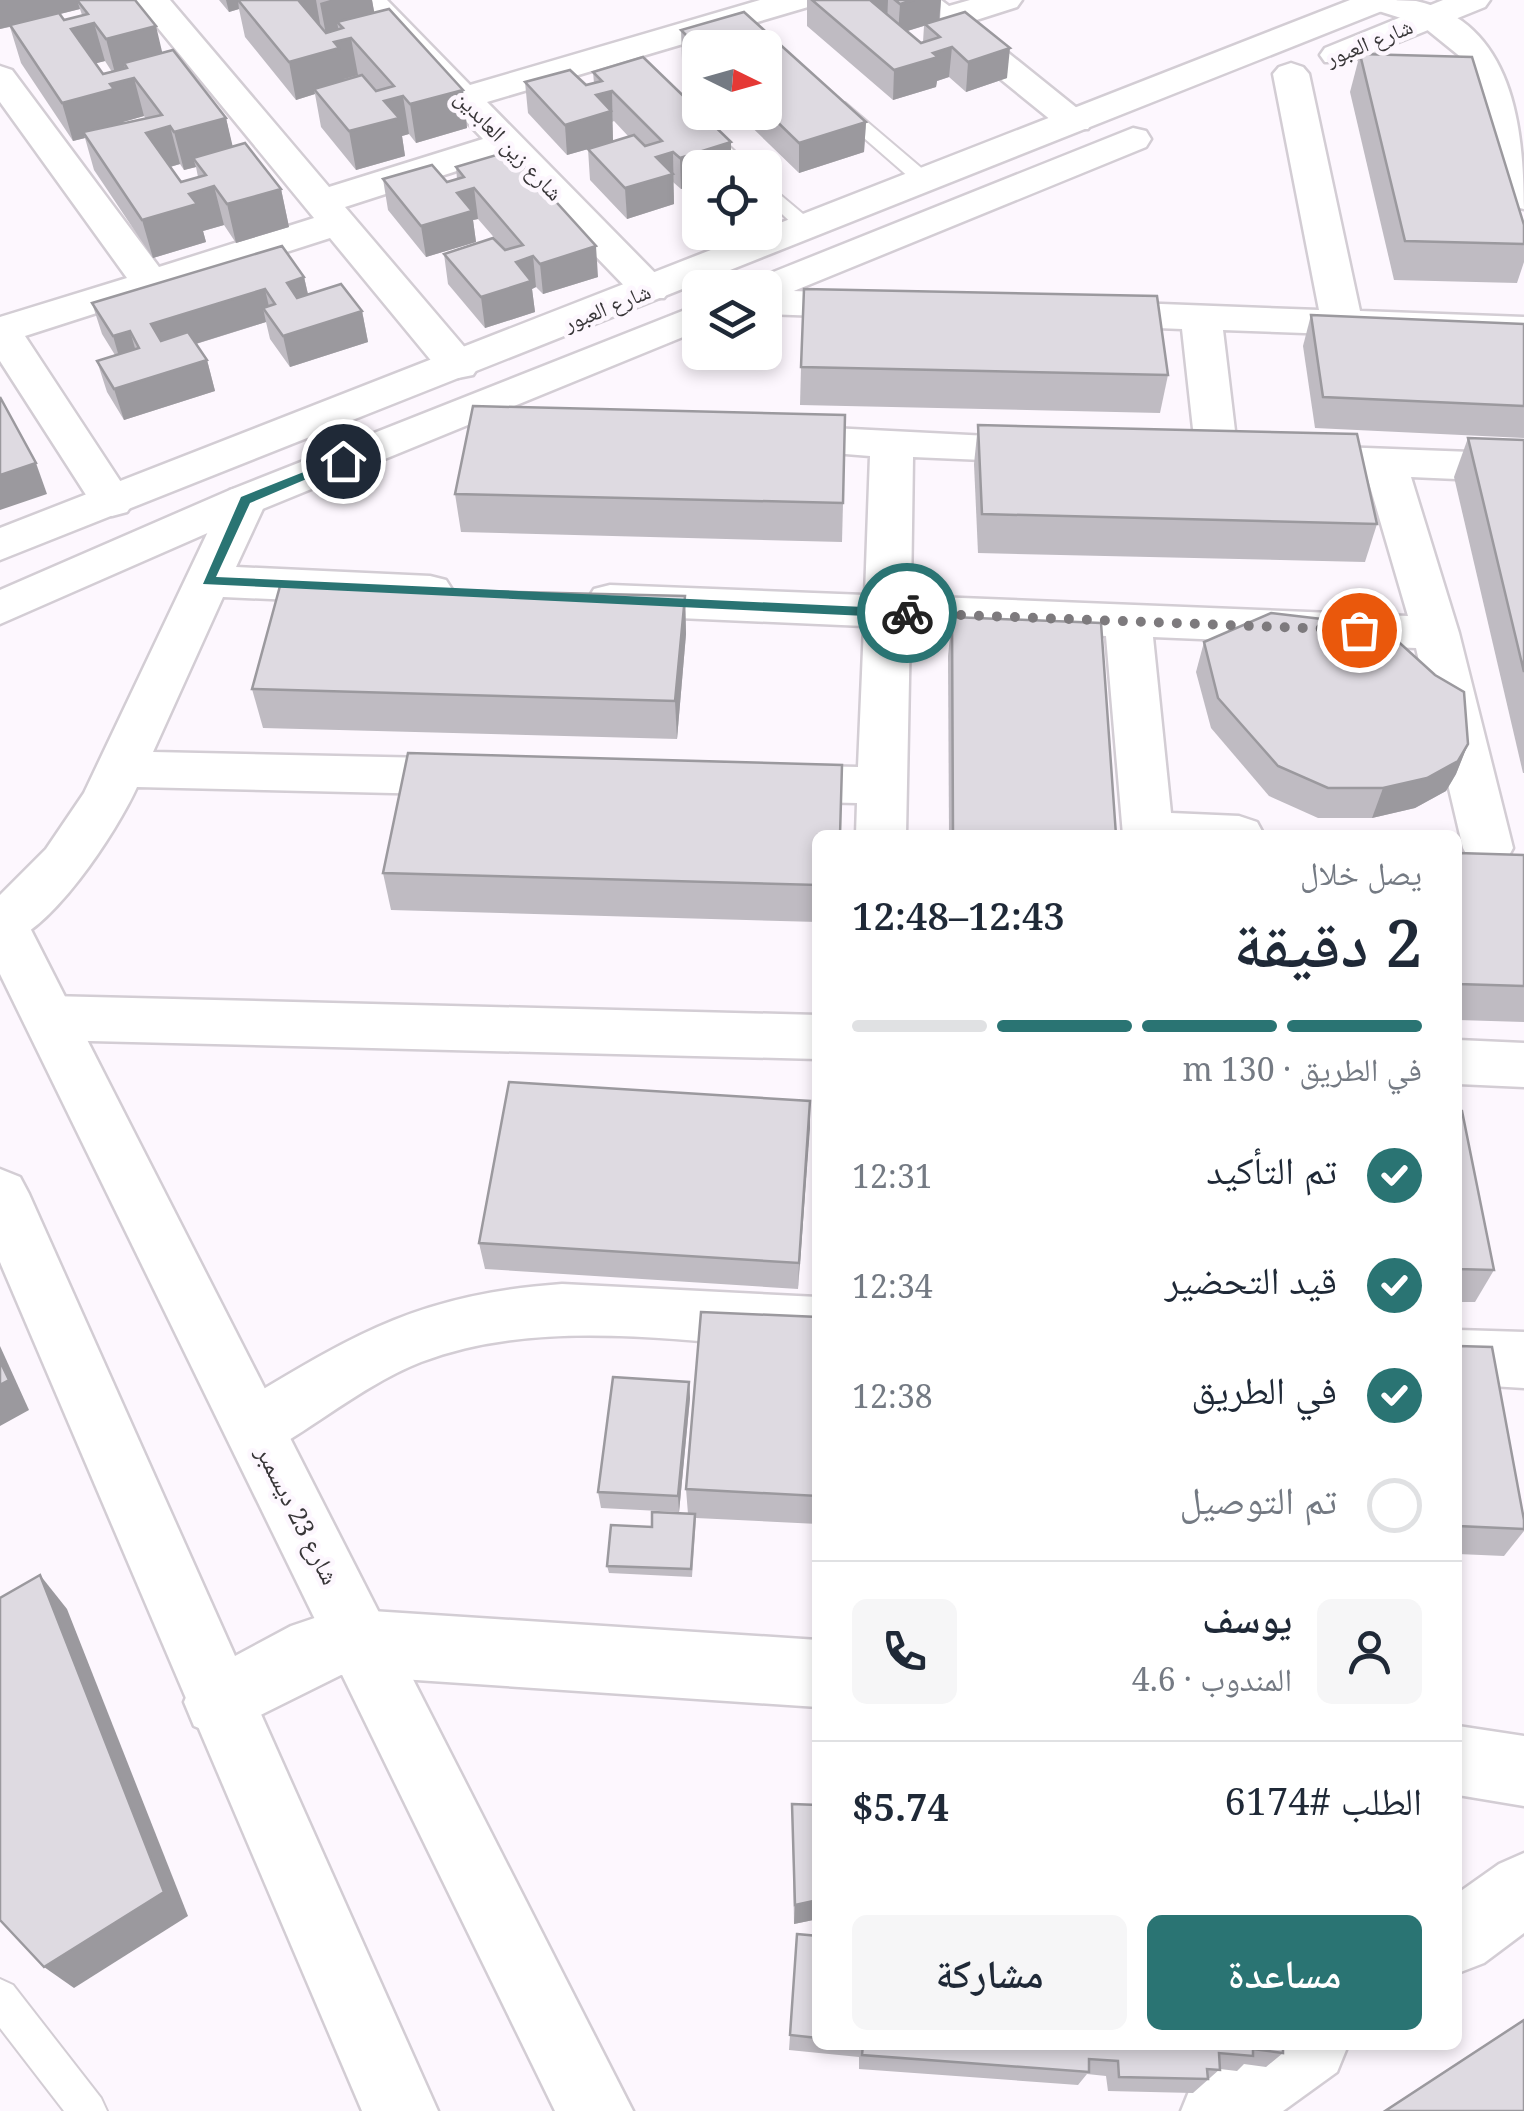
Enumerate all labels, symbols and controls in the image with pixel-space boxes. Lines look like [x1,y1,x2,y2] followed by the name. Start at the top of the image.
[1320,10,1417,73] street label: شارع العبور
[682,30,782,130] north arrow
[682,30,782,370] map controls
[449,82,570,206] street label: شارع زين العابدين
[682,150,782,250] button: locate
[682,270,782,370] button: layers
[558,275,655,338] street label: شارع العبور
[301,419,386,504] pin
[316,434,371,489] icon: home
[857,563,957,663] courier
[880,586,935,641] icon: bike
[1317,588,1402,673] pin
[1332,603,1387,658] icon: bag
[1300,851,1422,894] text: يصل خلال
[852,889,1065,941] text: 12:43–12:48
[1233,898,1422,986] text: 2 دقيقة
[1182,1047,1422,1090] text: في الطريق · 130 m
[1206,1143,1337,1195] text: تم التأكيد
[1367,1148,1422,1203] icon: check
[852,1154,933,1197] text: 12:31
[1165,1253,1337,1305] text: قيد التحضير
[1367,1258,1422,1313] icon: check
[852,1264,933,1307] text: 12:34
[1191,1363,1337,1415] text: في الطريق
[1367,1368,1422,1423] icon: check
[852,1374,933,1417] text: 12:38
[249,1438,348,1590] street label: شارع 23 ديسمبر
[1179,1473,1337,1525] text: تم التوصيل
[1202,1592,1292,1644] text: يوسف
[852,1599,957,1704] button: phone
[1317,1599,1422,1704] button: person
[1132,1657,1292,1700] text: المندوب · 4.6
[1225,1774,1422,1826] text: الطلب #6174
[852,1780,949,1832] text: $5.74
[852,1915,1127,2030] button: مشاركة
[1147,1915,1422,2030] button: مساعدة

